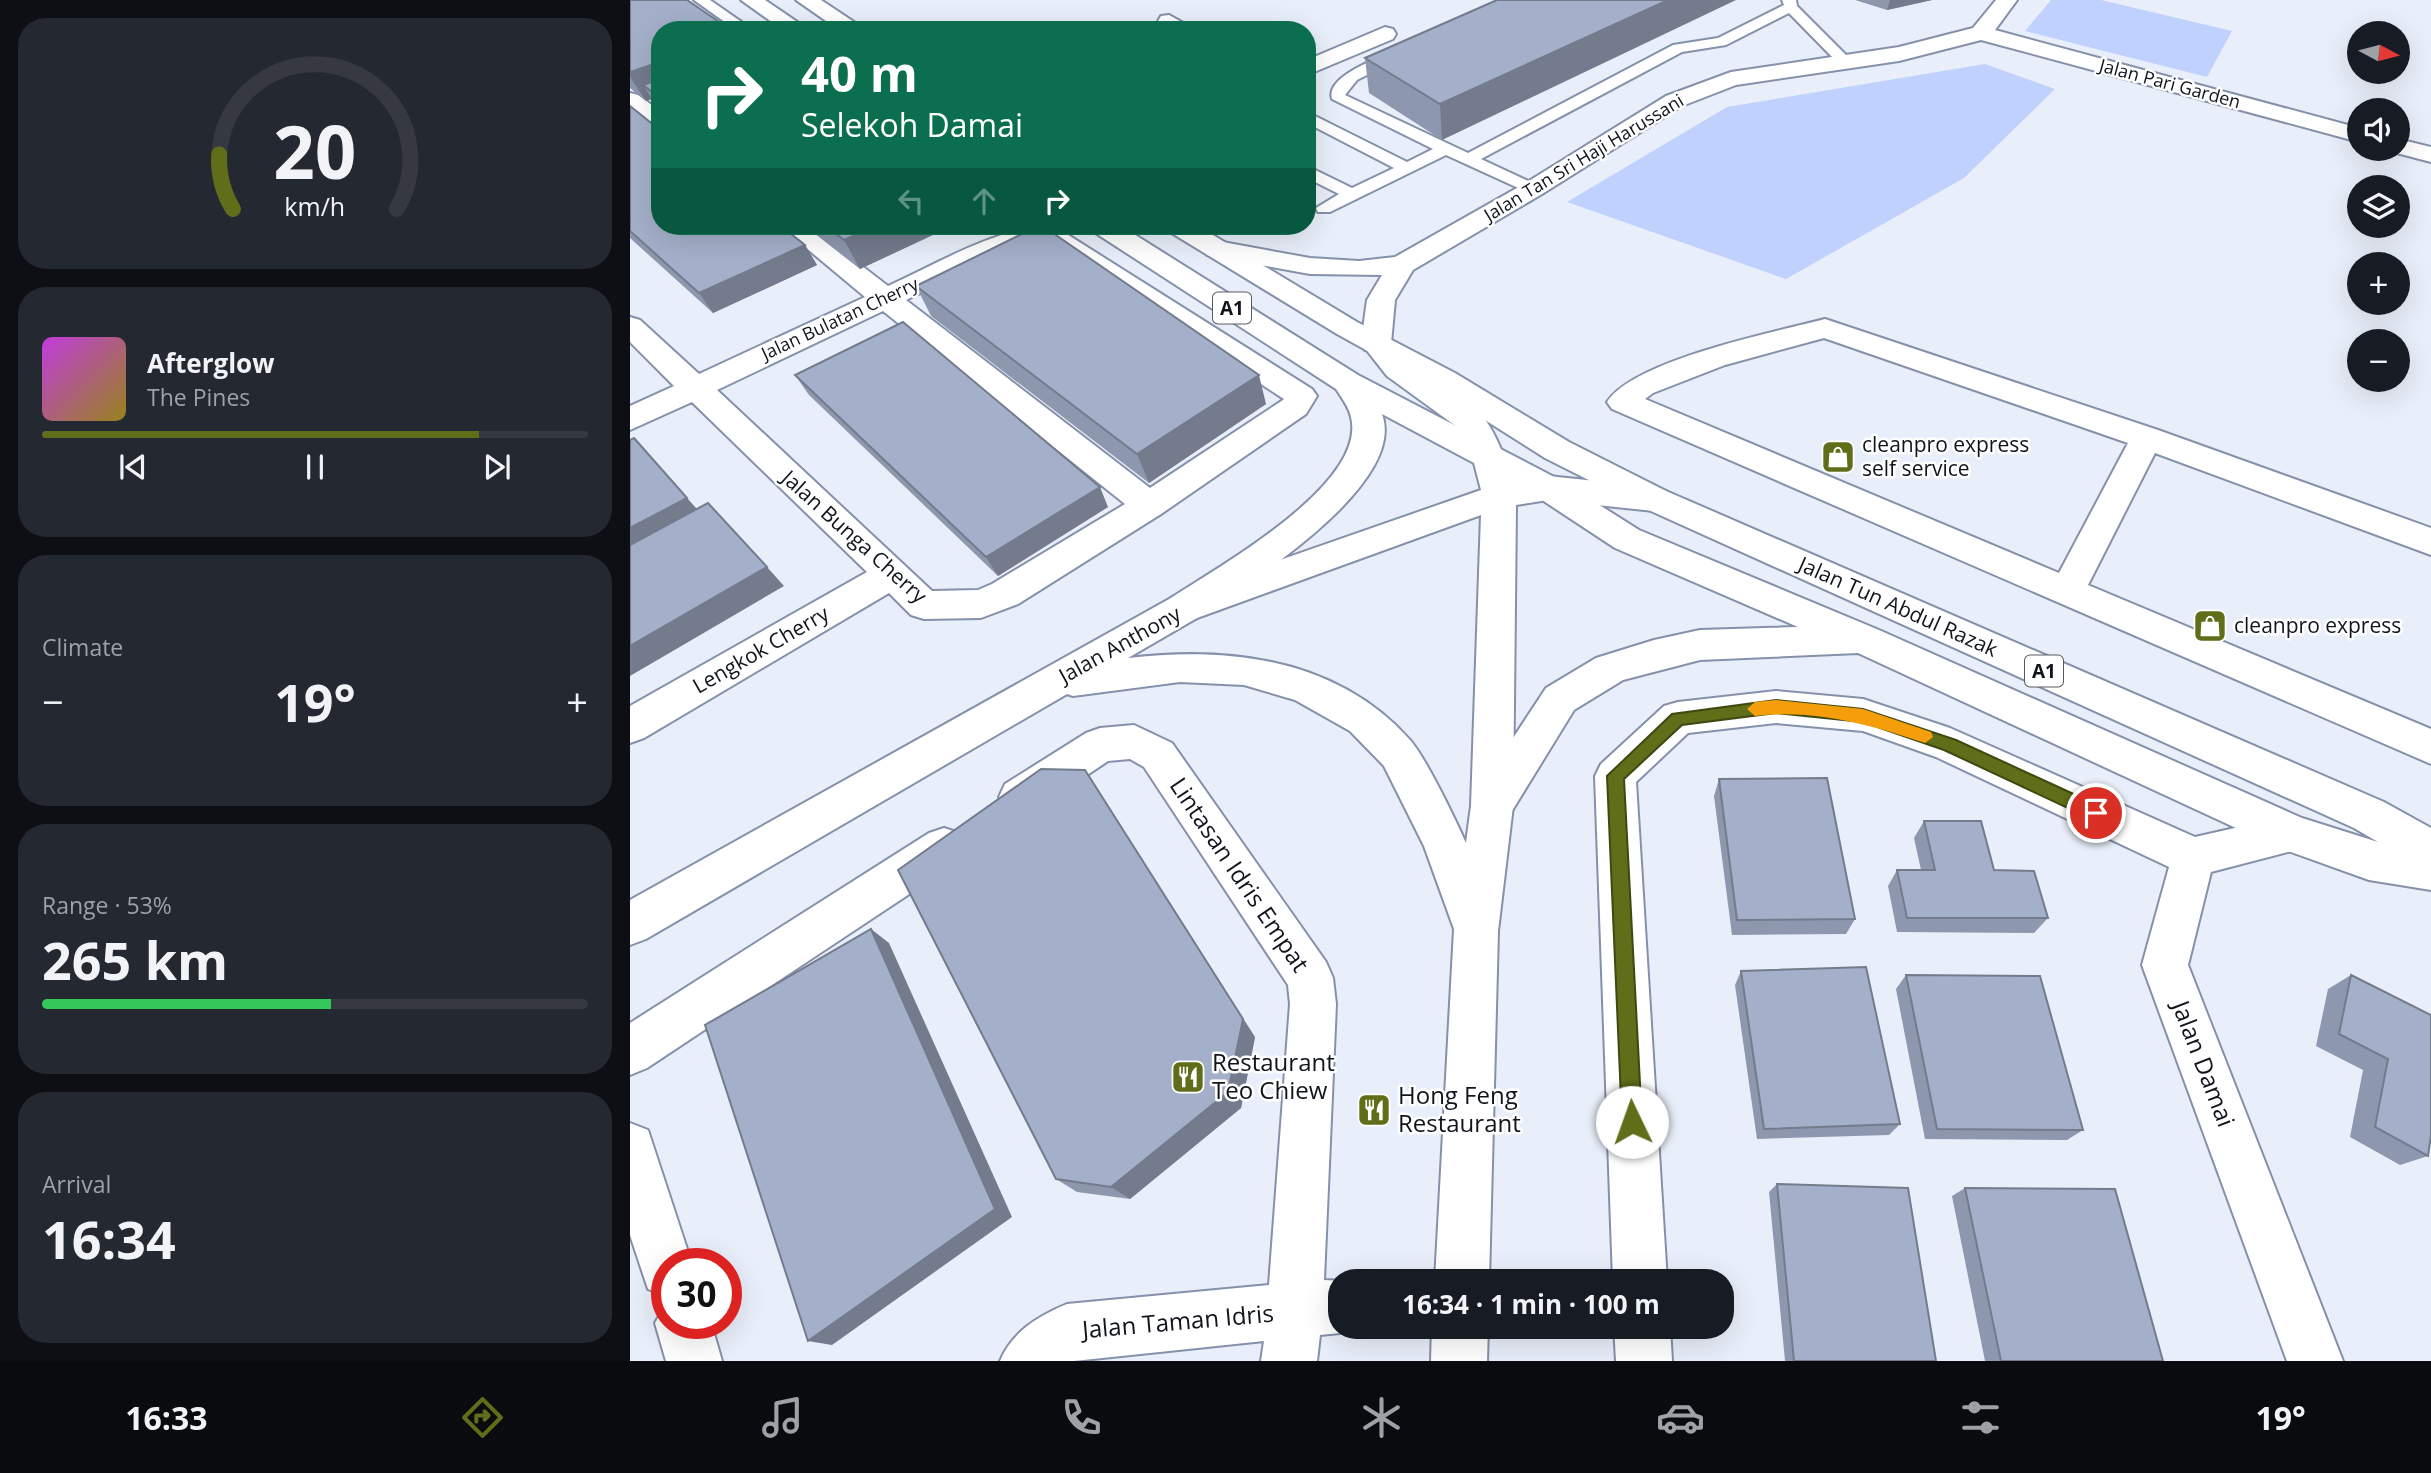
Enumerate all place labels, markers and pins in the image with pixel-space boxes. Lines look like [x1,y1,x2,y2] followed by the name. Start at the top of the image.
[1862,430,2029,482] place label: cleanpro express self service
[1819,438,1857,476] shop icon: cleanpro express self service
[2191,607,2229,645] shop icon: cleanpro express
[2234,611,2401,639] place label: cleanpro express
[2066,783,2126,843] pin
[1212,1045,1335,1106] place label: Restaurant Teo Chiew
[1169,1058,1207,1096] restaurant icon: Restaurant Teo Chiew
[1398,1078,1521,1139] place label: Hong Feng Restaurant
[1355,1091,1393,1129] restaurant icon: Hong Feng Restaurant

